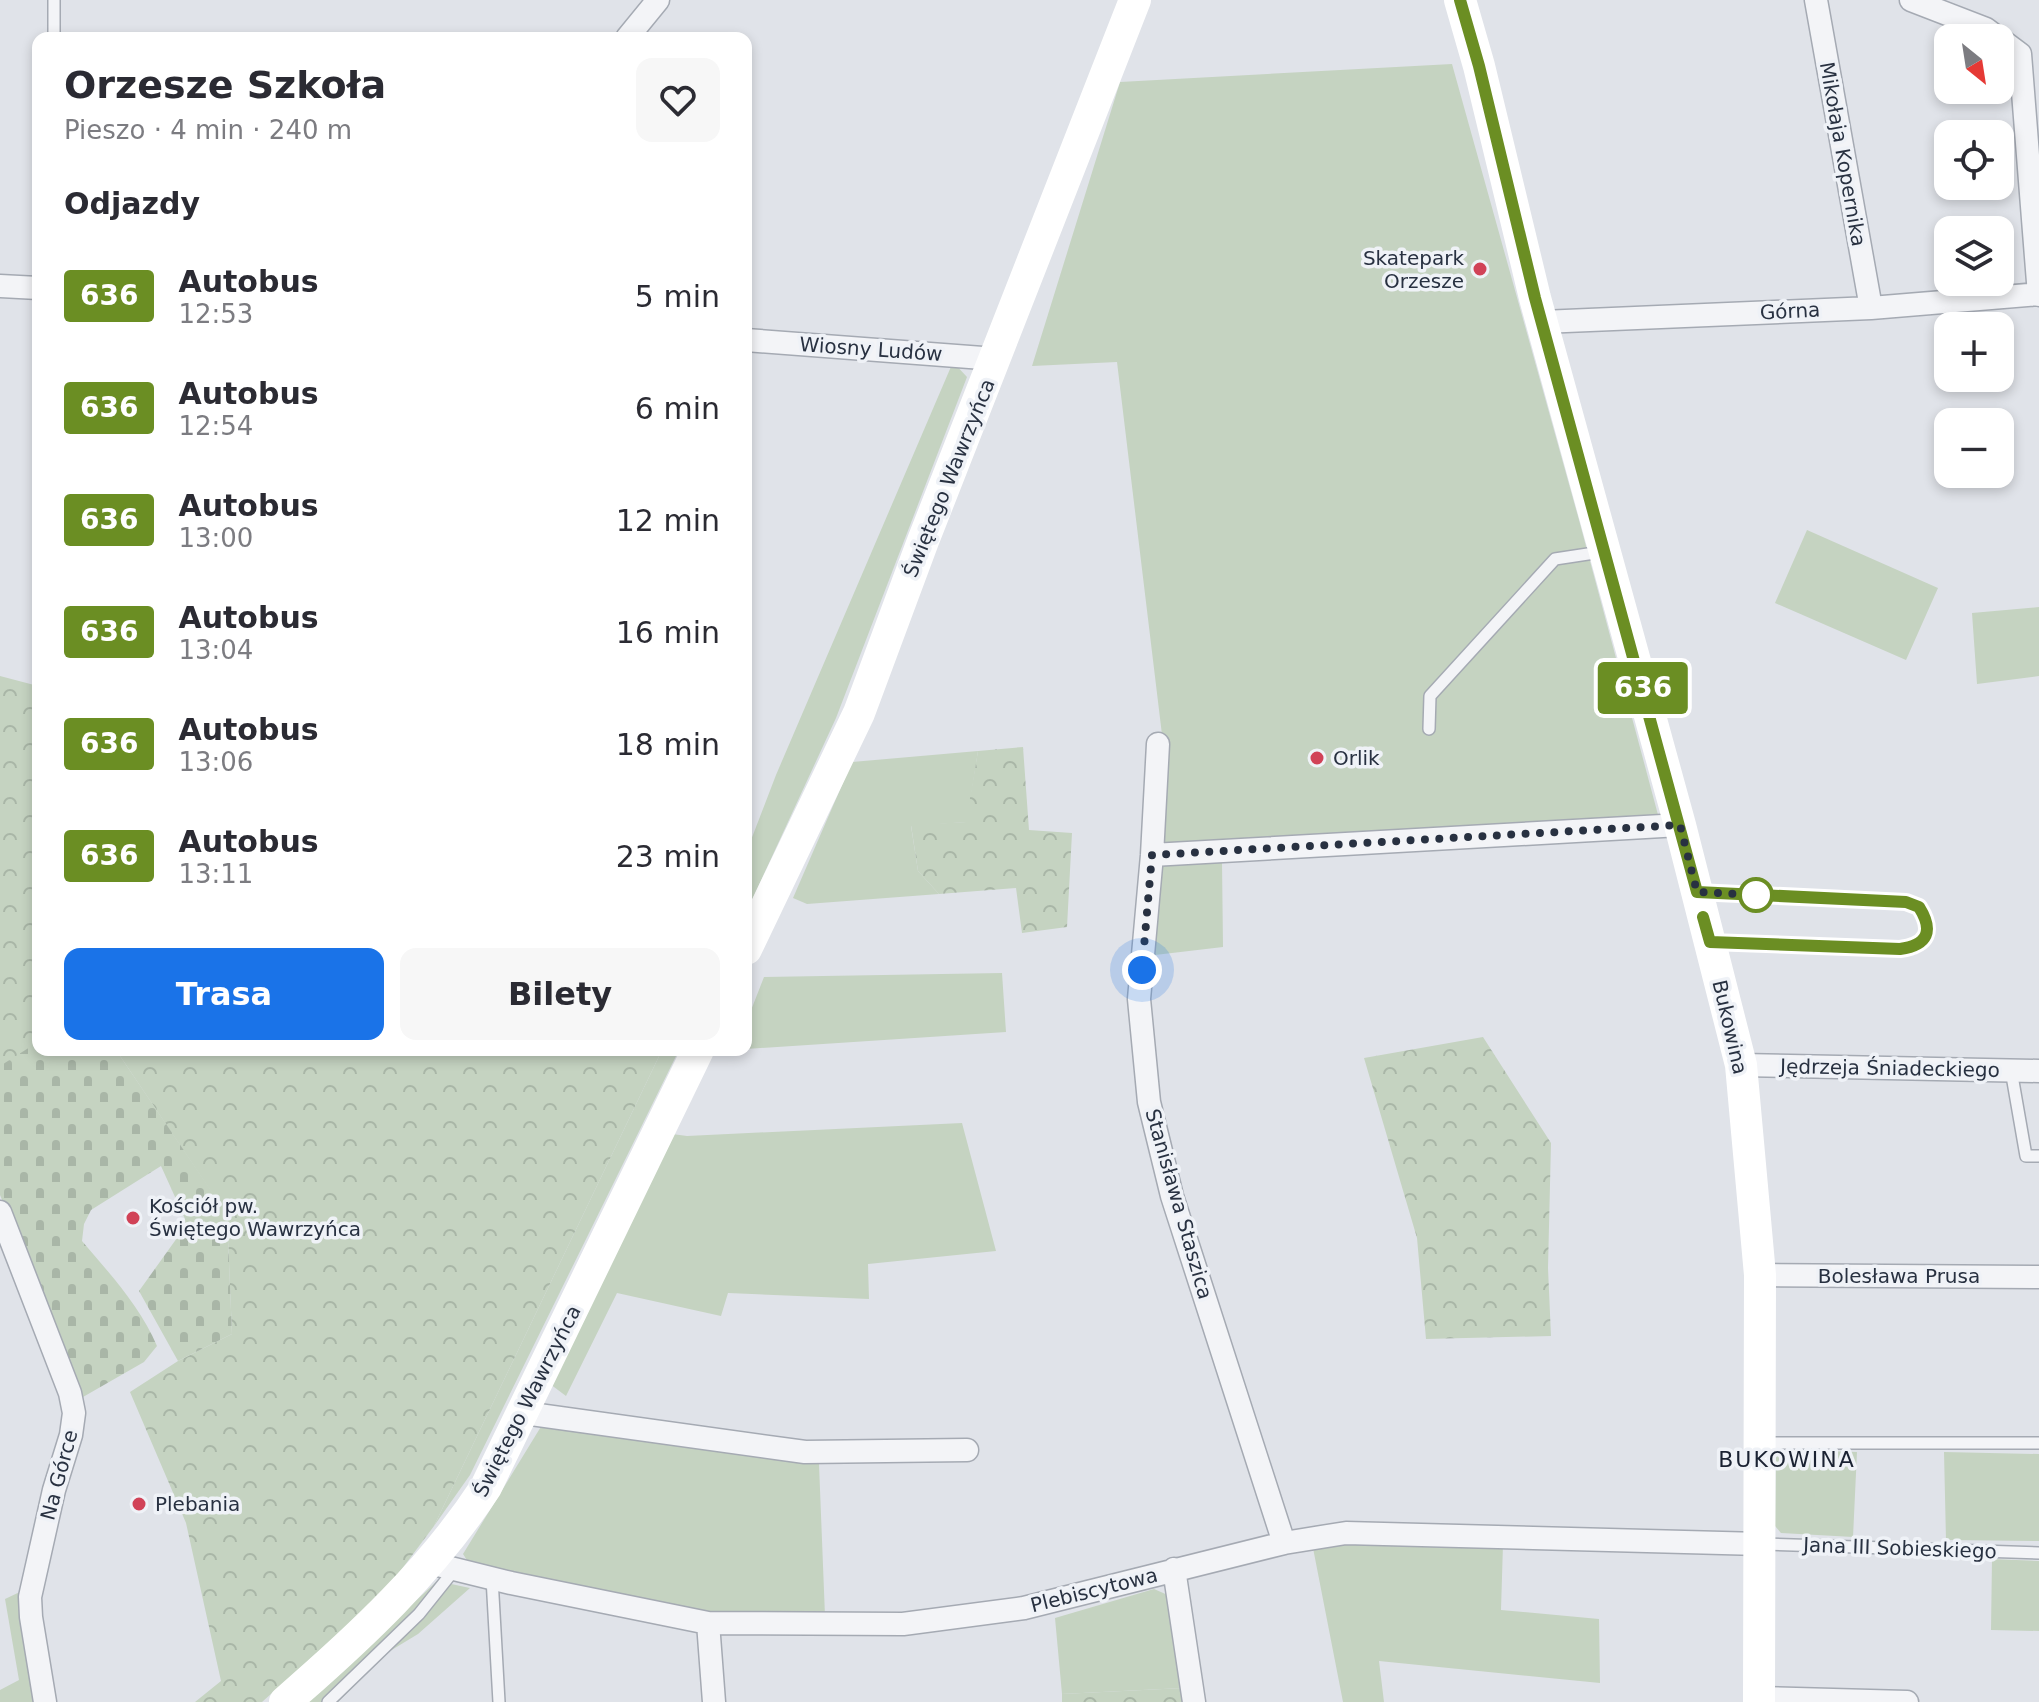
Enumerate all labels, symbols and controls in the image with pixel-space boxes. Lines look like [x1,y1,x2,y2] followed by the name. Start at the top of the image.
[1934,24,2014,104] north arrow
[1934,24,2014,488] map controls
[636,58,720,142] button: heart
[1815,60,1871,248] street label: Mikołaja Kopernika
[64,63,386,107] text: Orzesze Szkoła
[64,115,352,145] text: Pieszo · 4 min · 240 m
[1934,120,2014,200] button: locate
[64,186,200,221] text: Odjazdy
[1934,216,2014,296] button: layers
[1363,246,1464,293] place label: Skatepark Orzesze
[1471,260,1489,278] marker: Skatepark Orzesze
[178,264,319,299] text: Autobus
[80,279,138,312] text: 636
[635,279,720,314] text: 5 min
[1759,297,1821,325] street label: Górna
[178,299,253,329] text: 12:53
[1934,312,2014,392] button: +
[799,332,943,366] street label: Wiosny Ludów
[898,375,1000,581] street label: Świętego Wawrzyńca
[178,376,319,411] text: Autobus
[80,391,138,424] text: 636
[635,391,720,426] text: 6 min
[1934,408,2014,488] button: −
[178,411,253,441] text: 12:54
[178,488,319,523] text: Autobus
[80,503,138,536] text: 636
[616,503,720,538] text: 12 min
[178,523,253,553] text: 13:00
[178,600,319,635] text: Autobus
[80,615,138,648] text: 636
[616,615,720,650] text: 16 min
[178,635,253,665] text: 13:04
[1597,662,1689,714] line badge: 636
[1614,671,1672,704] text: 636
[178,712,319,747] text: Autobus
[80,727,138,760] text: 636
[616,727,720,762] text: 18 min
[1333,746,1380,770] place label: Orlik
[178,747,253,777] text: 13:06
[1308,749,1326,767] marker: Orlik
[178,824,319,859] text: Autobus
[80,839,138,872] text: 636
[616,839,720,874] text: 23 min
[178,859,253,889] text: 13:11
[1739,878,1773,912] unlabelled marker
[64,948,384,1040] button: Trasa
[400,948,720,1040] button: Bilety
[1122,950,1162,990] your location
[1707,977,1753,1077] street label: Bukowina
[1778,1054,2000,1082] street label: Jędrzeja Śniadeckiego
[1140,1106,1218,1302] street label: Stanisława Staszica
[149,1194,361,1241] place label: Kościół pw. Świętego Wawrzyńca
[124,1209,142,1227] marker: Kościół pw. Świętego Wawrzyńca
[1818,1264,1980,1288] street label: Bolesława Prusa
[468,1301,586,1501] street label: Świętego Wawrzyńca
[35,1427,83,1523] street label: Na Górce
[1718,1447,1856,1472] district label: BUKOWINA
[155,1492,240,1516] place label: Plebania
[130,1495,148,1513] marker: Plebania
[1801,1533,1997,1563] street label: Jana III Sobieskiego
[1028,1563,1160,1617] street label: Plebiscytowa

